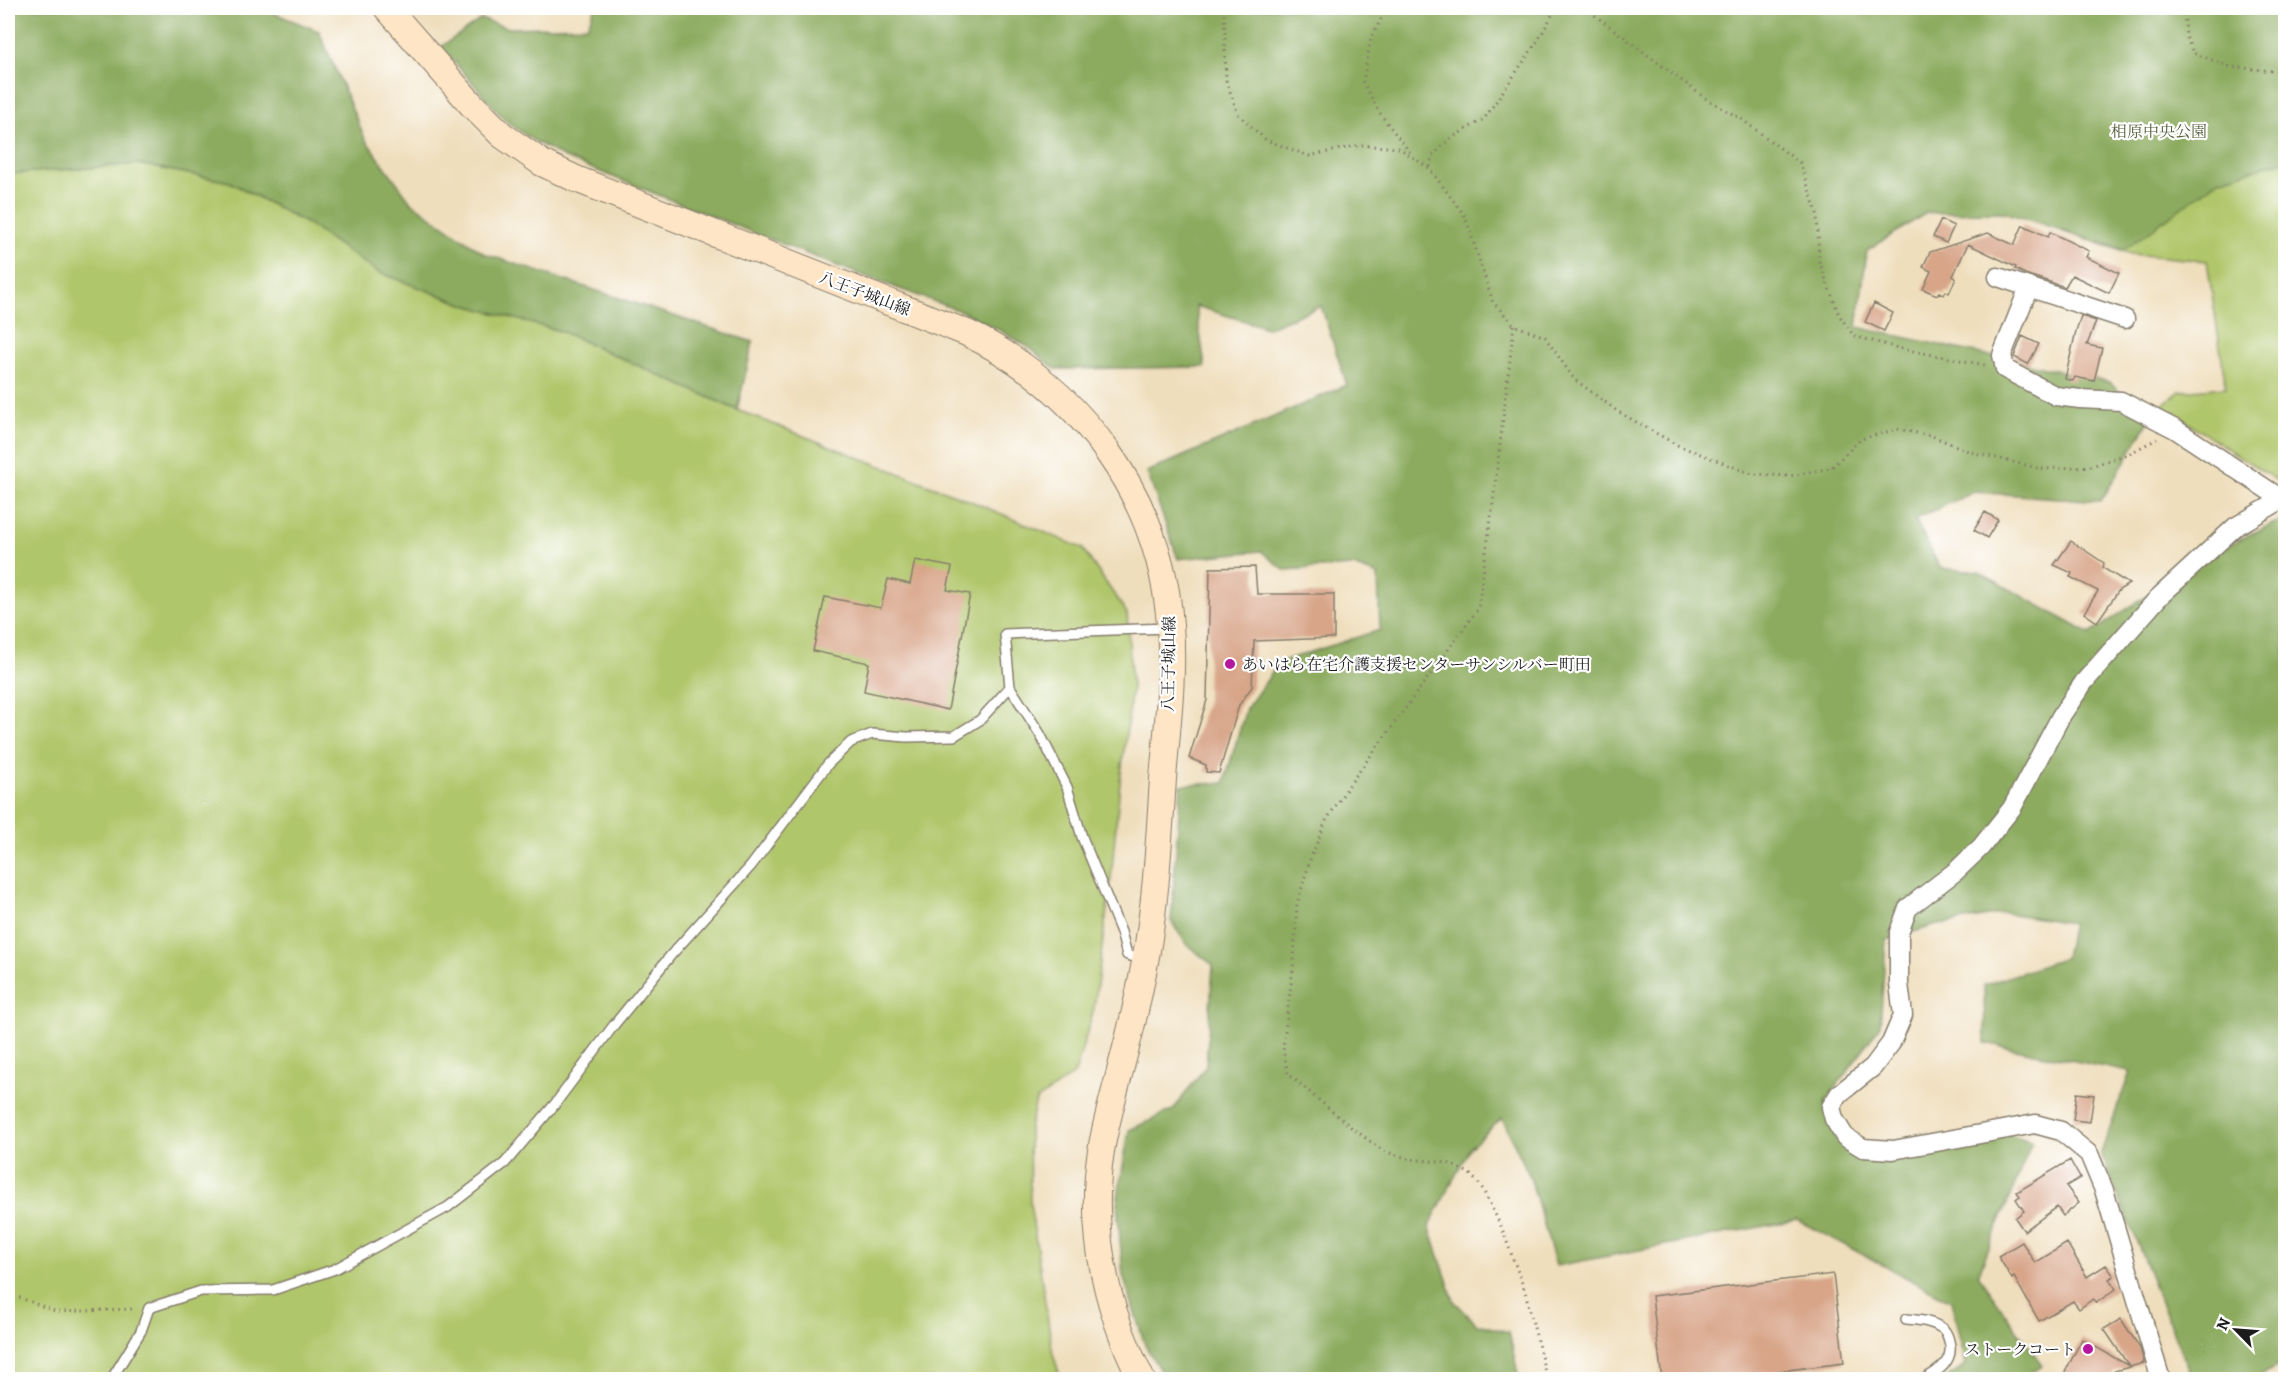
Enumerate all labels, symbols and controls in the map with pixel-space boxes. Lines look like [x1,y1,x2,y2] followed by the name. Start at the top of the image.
[2111,121,2207,143] park label: 相原中央公園
[816,266,913,321] street label: 八王子城山線
[1157,616,1181,712] street label: 八王子城山線
[1242,654,1591,676] place label: あいはら在宅介護支援センターサンシルバー町田
[1223,657,1237,671] marker: あいはら在宅介護支援センターサンシルバー町田
[2206,1300,2266,1360] north arrow
[2211,1314,2236,1334] text: N
[1964,1339,2076,1361] place label: ストークコート
[2081,1342,2095,1356] marker: ストークコート

